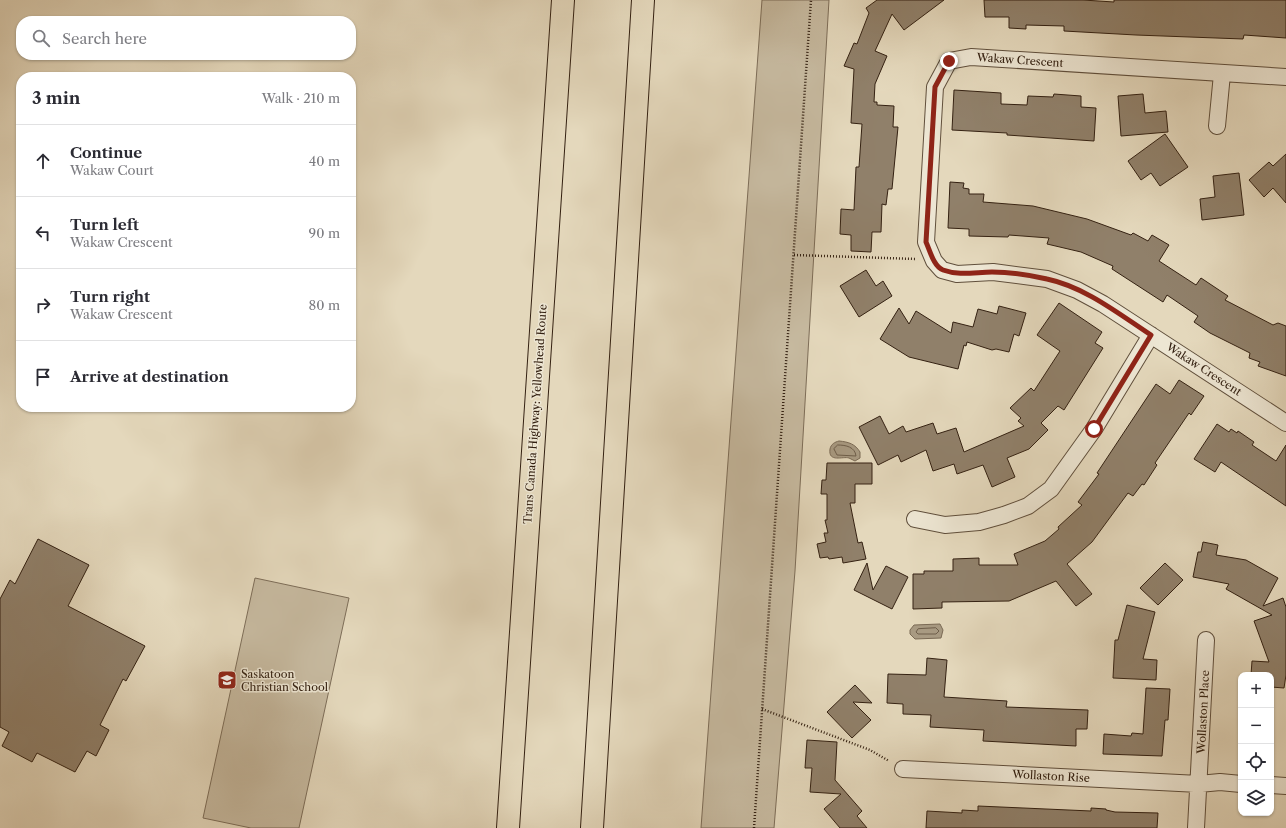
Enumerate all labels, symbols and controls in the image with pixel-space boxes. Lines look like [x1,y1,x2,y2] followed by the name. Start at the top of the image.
[16,16,356,60] search box
[30,27,52,49] icon: search
[62,29,147,48] text: Search here
[975,50,1064,70] street label: Wakaw Crescent
[940,52,958,70] route end
[32,88,81,108] text: 3 min
[262,90,340,106] text: Walk · 210 m
[70,143,142,162] text: Continue
[32,150,54,172] icon: ahead
[309,153,340,169] text: 40 m
[70,162,154,178] text: Wakaw Court
[70,215,139,234] text: Turn left
[32,222,54,244] icon: left
[309,225,340,241] text: 90 m
[70,234,173,250] text: Wakaw Crescent
[70,287,150,306] text: Turn right
[32,294,54,316] icon: right
[308,297,340,313] text: 80 m
[520,303,550,525] street label: Trans Canada Highway: Yellowhead Route
[70,306,173,322] text: Wakaw Crescent
[1163,339,1244,399] street label: Wakaw Crescent
[32,366,54,388] icon: arrive
[70,367,229,386] text: Arrive at destination
[1085,420,1103,438] route start
[241,667,329,694] place label: Saskatoon Christian School
[216,669,238,691] school or university icon: Saskatoon Christian School
[1194,670,1212,755] street label: Wollaston Place
[1238,672,1274,816] map controls
[1238,672,1274,708] button: +
[1238,708,1274,744] button: −
[1238,744,1274,780] button: locate
[1011,767,1090,785] street label: Wollaston Rise
[1238,780,1274,816] button: layers

